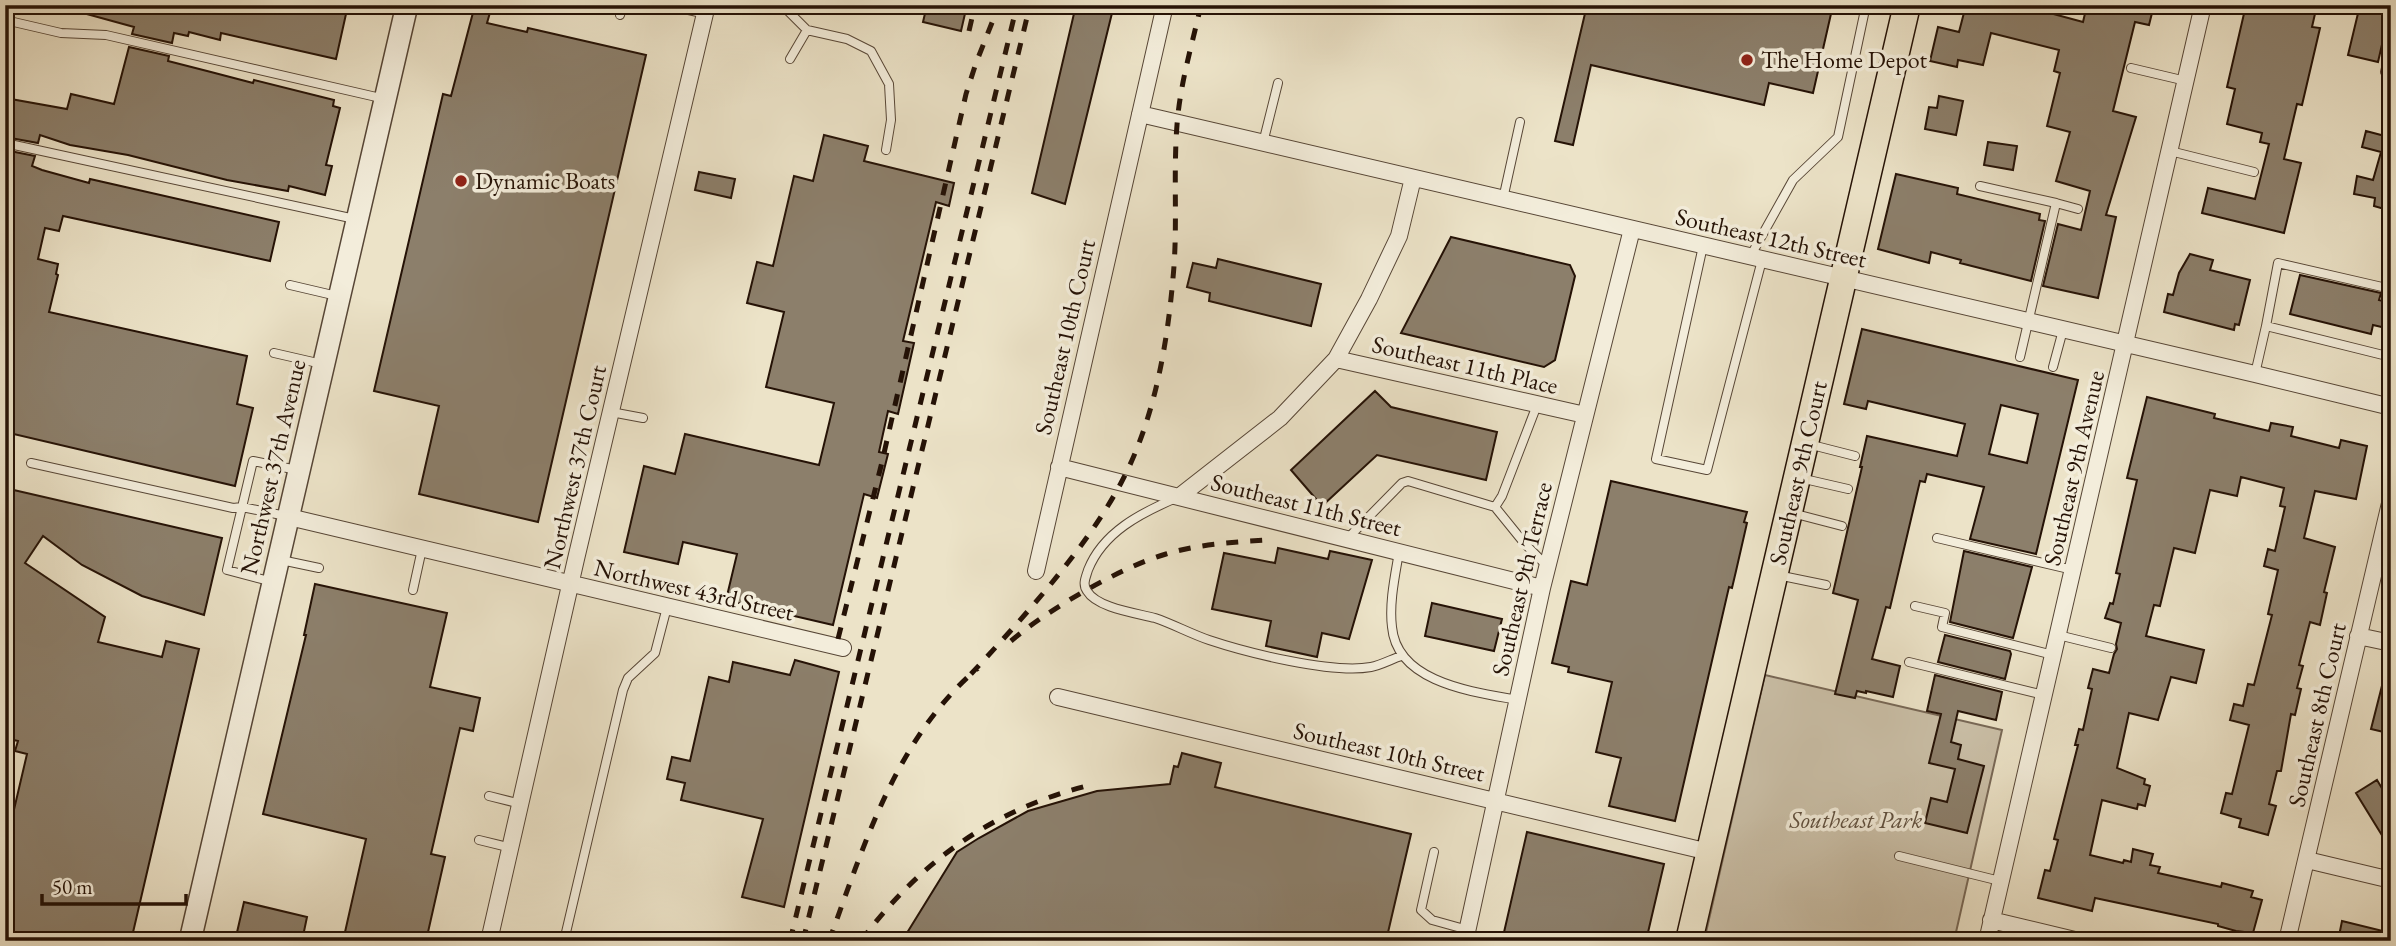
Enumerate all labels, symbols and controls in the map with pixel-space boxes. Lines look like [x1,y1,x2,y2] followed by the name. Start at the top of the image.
[1761,44,1928,75] place label: The Home Depot
[1739,52,1755,68] marker: The Home Depot
[475,165,615,196] place label: Dynamic Boats
[453,173,469,189] marker: Dynamic Boats
[1673,200,1870,275] street label: Southeast 12th Street
[1027,236,1102,438] street label: Southeast 10th Court
[1369,328,1561,401] street label: Southeast 11th Place
[233,356,312,578] street label: Northwest 37th Avenue
[536,361,613,572] street label: Northwest 37th Court
[2036,367,2111,569] street label: Southeast 9th Avenue
[1761,377,1834,568] street label: Southeast 9th Court
[1208,466,1405,543] street label: Southeast 11th Street
[1484,479,1559,679] street label: Southeast 9th Terrace
[591,551,798,628] street label: Northwest 43rd Street
[2280,619,2353,810] street label: Southeast 8th Court
[1291,714,1488,789] street label: Southeast 10th Street
[1788,804,1923,835] park label: Southeast Park
[42,862,186,906] scale bar
[52,873,93,900] text: 50 m

